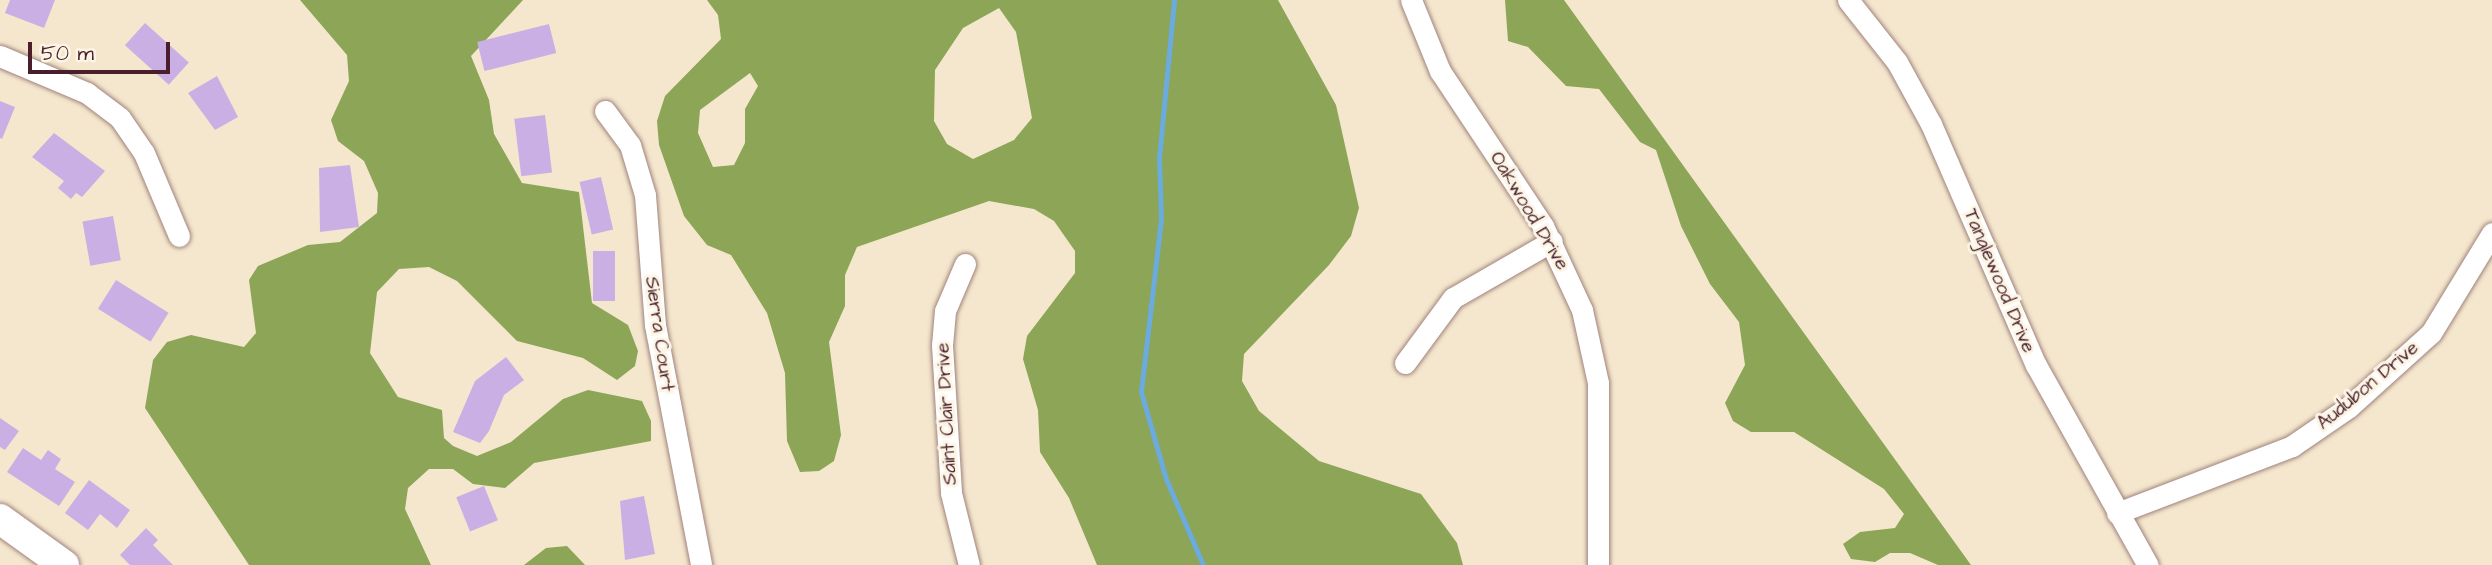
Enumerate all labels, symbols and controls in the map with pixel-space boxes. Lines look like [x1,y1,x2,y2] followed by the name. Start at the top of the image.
[32,28,173,72] scale bar
[41,39,94,68] text: 50 m
[1485,148,1573,274] street label: Oakwood Drive
[1958,206,2040,356] street label: Tanglewood Drive
[640,275,678,393] street label: Sierra Court
[2313,337,2423,435] street label: Audubon Drive
[932,342,962,486] street label: Saint Clair Drive

